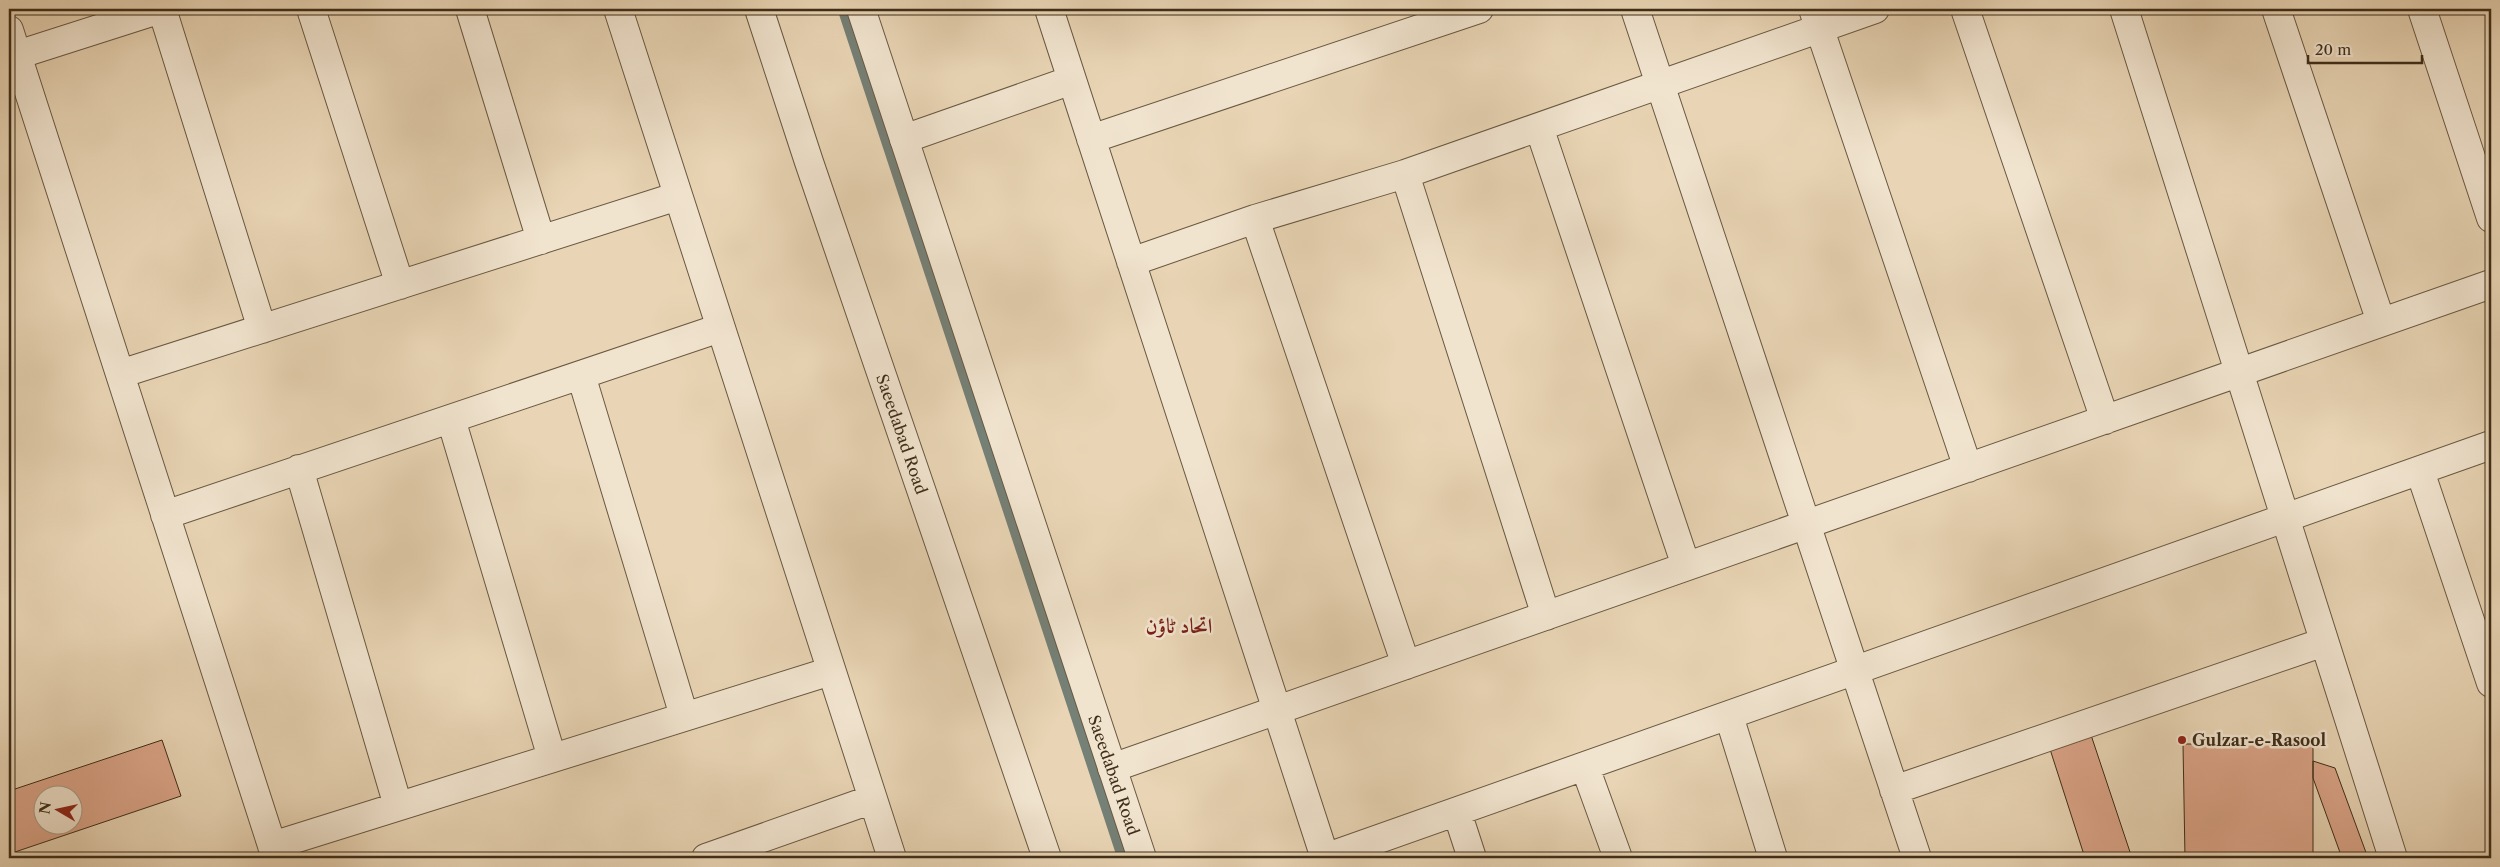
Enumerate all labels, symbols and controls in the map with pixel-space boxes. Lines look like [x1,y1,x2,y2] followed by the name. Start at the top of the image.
[2308,32,2421,64] scale bar
[2315,40,2351,59] text: 20 m
[872,371,932,497] street label: Saeedabad Road
[1146,613,1212,638] district label: اتحاد ٹاؤن
[1084,712,1144,838] street label: Saeedabad Road
[2192,730,2326,750] place label: Gulzar-e-Rasool
[2176,734,2188,746] marker: Gulzar-e-Rasool
[32,784,82,834] north arrow
[35,801,55,815] text: N

